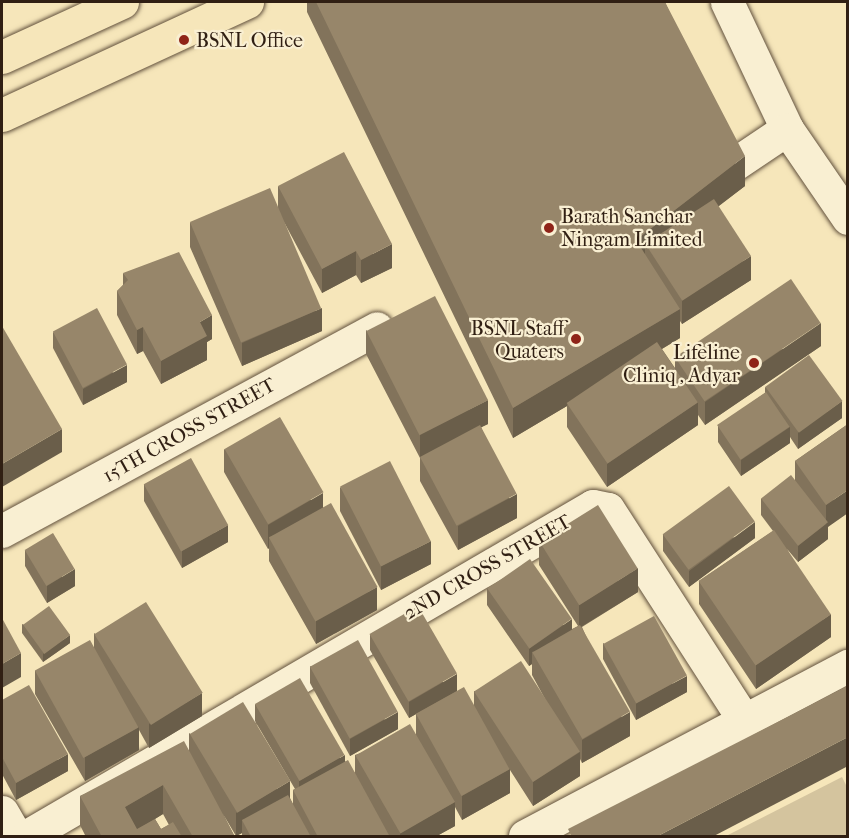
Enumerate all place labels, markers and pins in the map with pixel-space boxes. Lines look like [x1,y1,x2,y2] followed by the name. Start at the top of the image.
[196,28,303,52] place label: BSNL Office
[177,33,191,47] marker: BSNL Office
[561,204,703,251] place label: Barath Sanchar Ningam Limited
[542,221,556,235] marker: Barath Sanchar Ningam Limited
[471,316,564,363] place label: BSNL Staff Quaters
[569,332,583,346] marker: BSNL Staff Quaters
[623,340,740,387] place label: Lifeline Cliniq , Adyar
[745,354,763,372] marker: Lifeline Cliniq , Adyar

